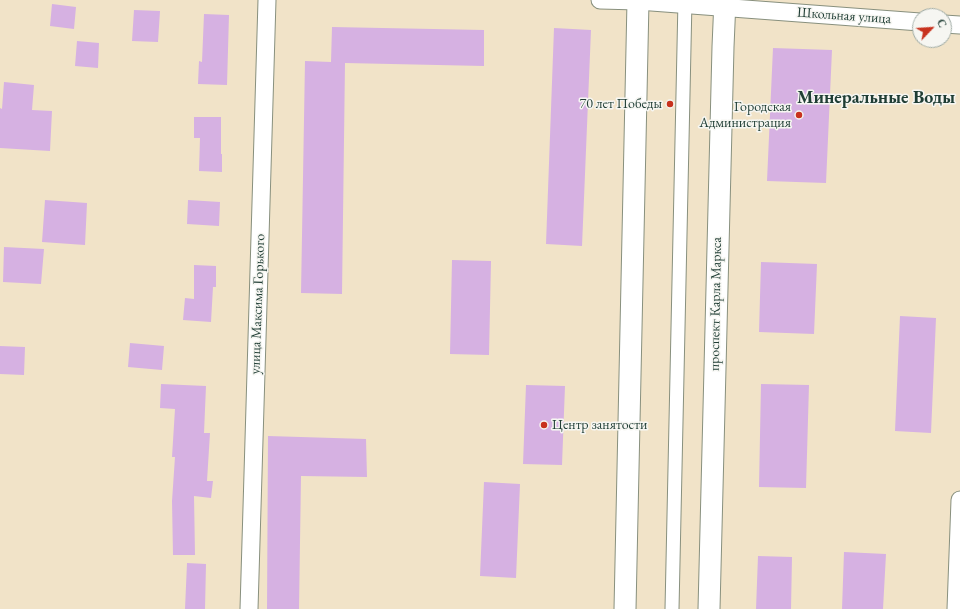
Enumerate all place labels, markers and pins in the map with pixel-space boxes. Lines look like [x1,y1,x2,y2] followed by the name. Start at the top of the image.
[579,96,662,112] place label: 70 лет Победы
[665,99,675,109] marker: 70 лет Победы
[699,99,791,132] place label: Городская Администрация
[794,110,804,120] marker: Городская Администрация
[552,417,647,433] place label: Центр занятости
[539,420,549,430] marker: Центр занятости

